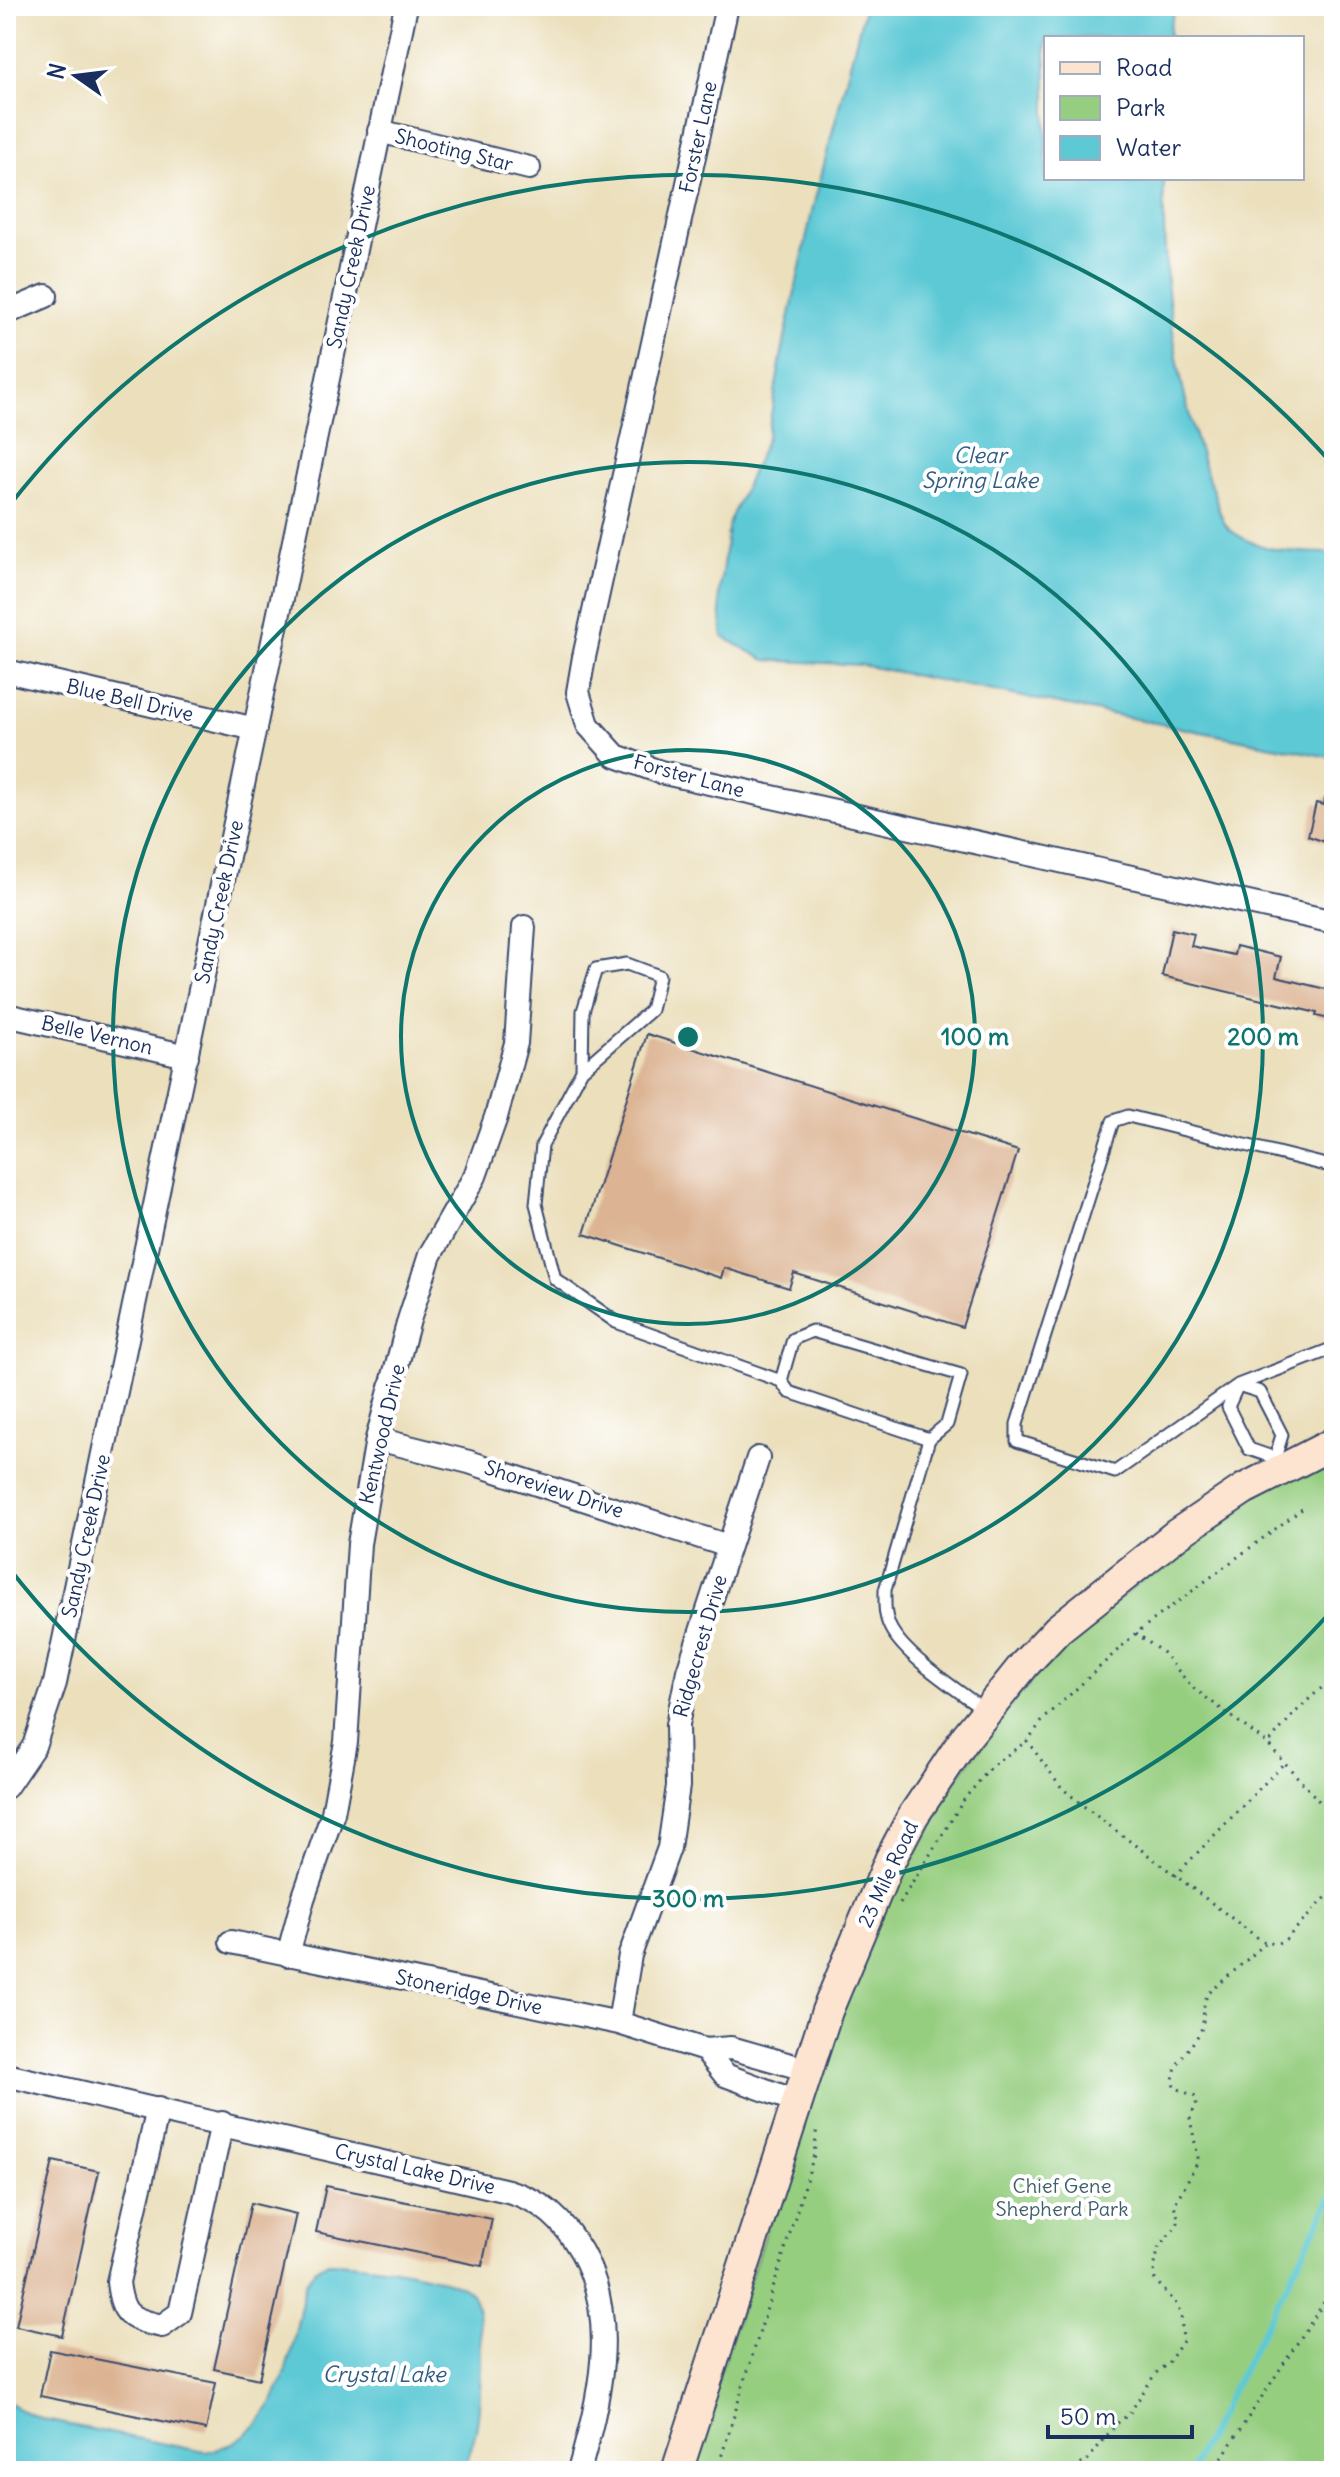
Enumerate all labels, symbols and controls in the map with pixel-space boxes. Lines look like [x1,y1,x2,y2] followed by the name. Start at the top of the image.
[36,36,116,116] north arrow
[1044,36,1304,180] legend
[1116,52,1172,82] text: Road
[41,60,72,82] text: N
[673,79,722,195] street label: Forster Lane
[1116,92,1166,122] text: Park
[392,123,516,176] street label: Shooting Star
[1116,132,1181,162] text: Water
[321,183,380,351] street label: Sandy Creek Drive
[922,441,1040,494] water label: Clear Spring Lake
[64,673,196,726] street label: Blue Bell Drive
[631,749,747,802] street label: Forster Lane
[189,818,248,986] street label: Sandy Creek Drive
[39,1010,155,1059] street label: Belle Vernon
[941,1021,1009,1051] text: 100 m
[1227,1021,1299,1051] text: 200 m
[674,1023,702,1051] centre of rings
[353,1361,410,1506] street label: Kentwood Drive
[56,1452,115,1620] street label: Sandy Creek Drive
[481,1454,627,1523] street label: Shoreview Drive
[667,1572,732,1720] street label: Ridgecrest Drive
[852,1816,923,1931] street label: 23 Mile Road
[652,1883,724,1913] text: 300 m
[393,1964,545,2019] street label: Stoneridge Drive
[332,2138,498,2199] street label: Crystal Lake Drive
[996,2173,1128,2221] park label: Chief Gene Shepherd Park
[322,2360,448,2388] water label: Crystal Lake
[1048,2389,1192,2439] scale bar
[1060,2401,1116,2431] text: 50 m

